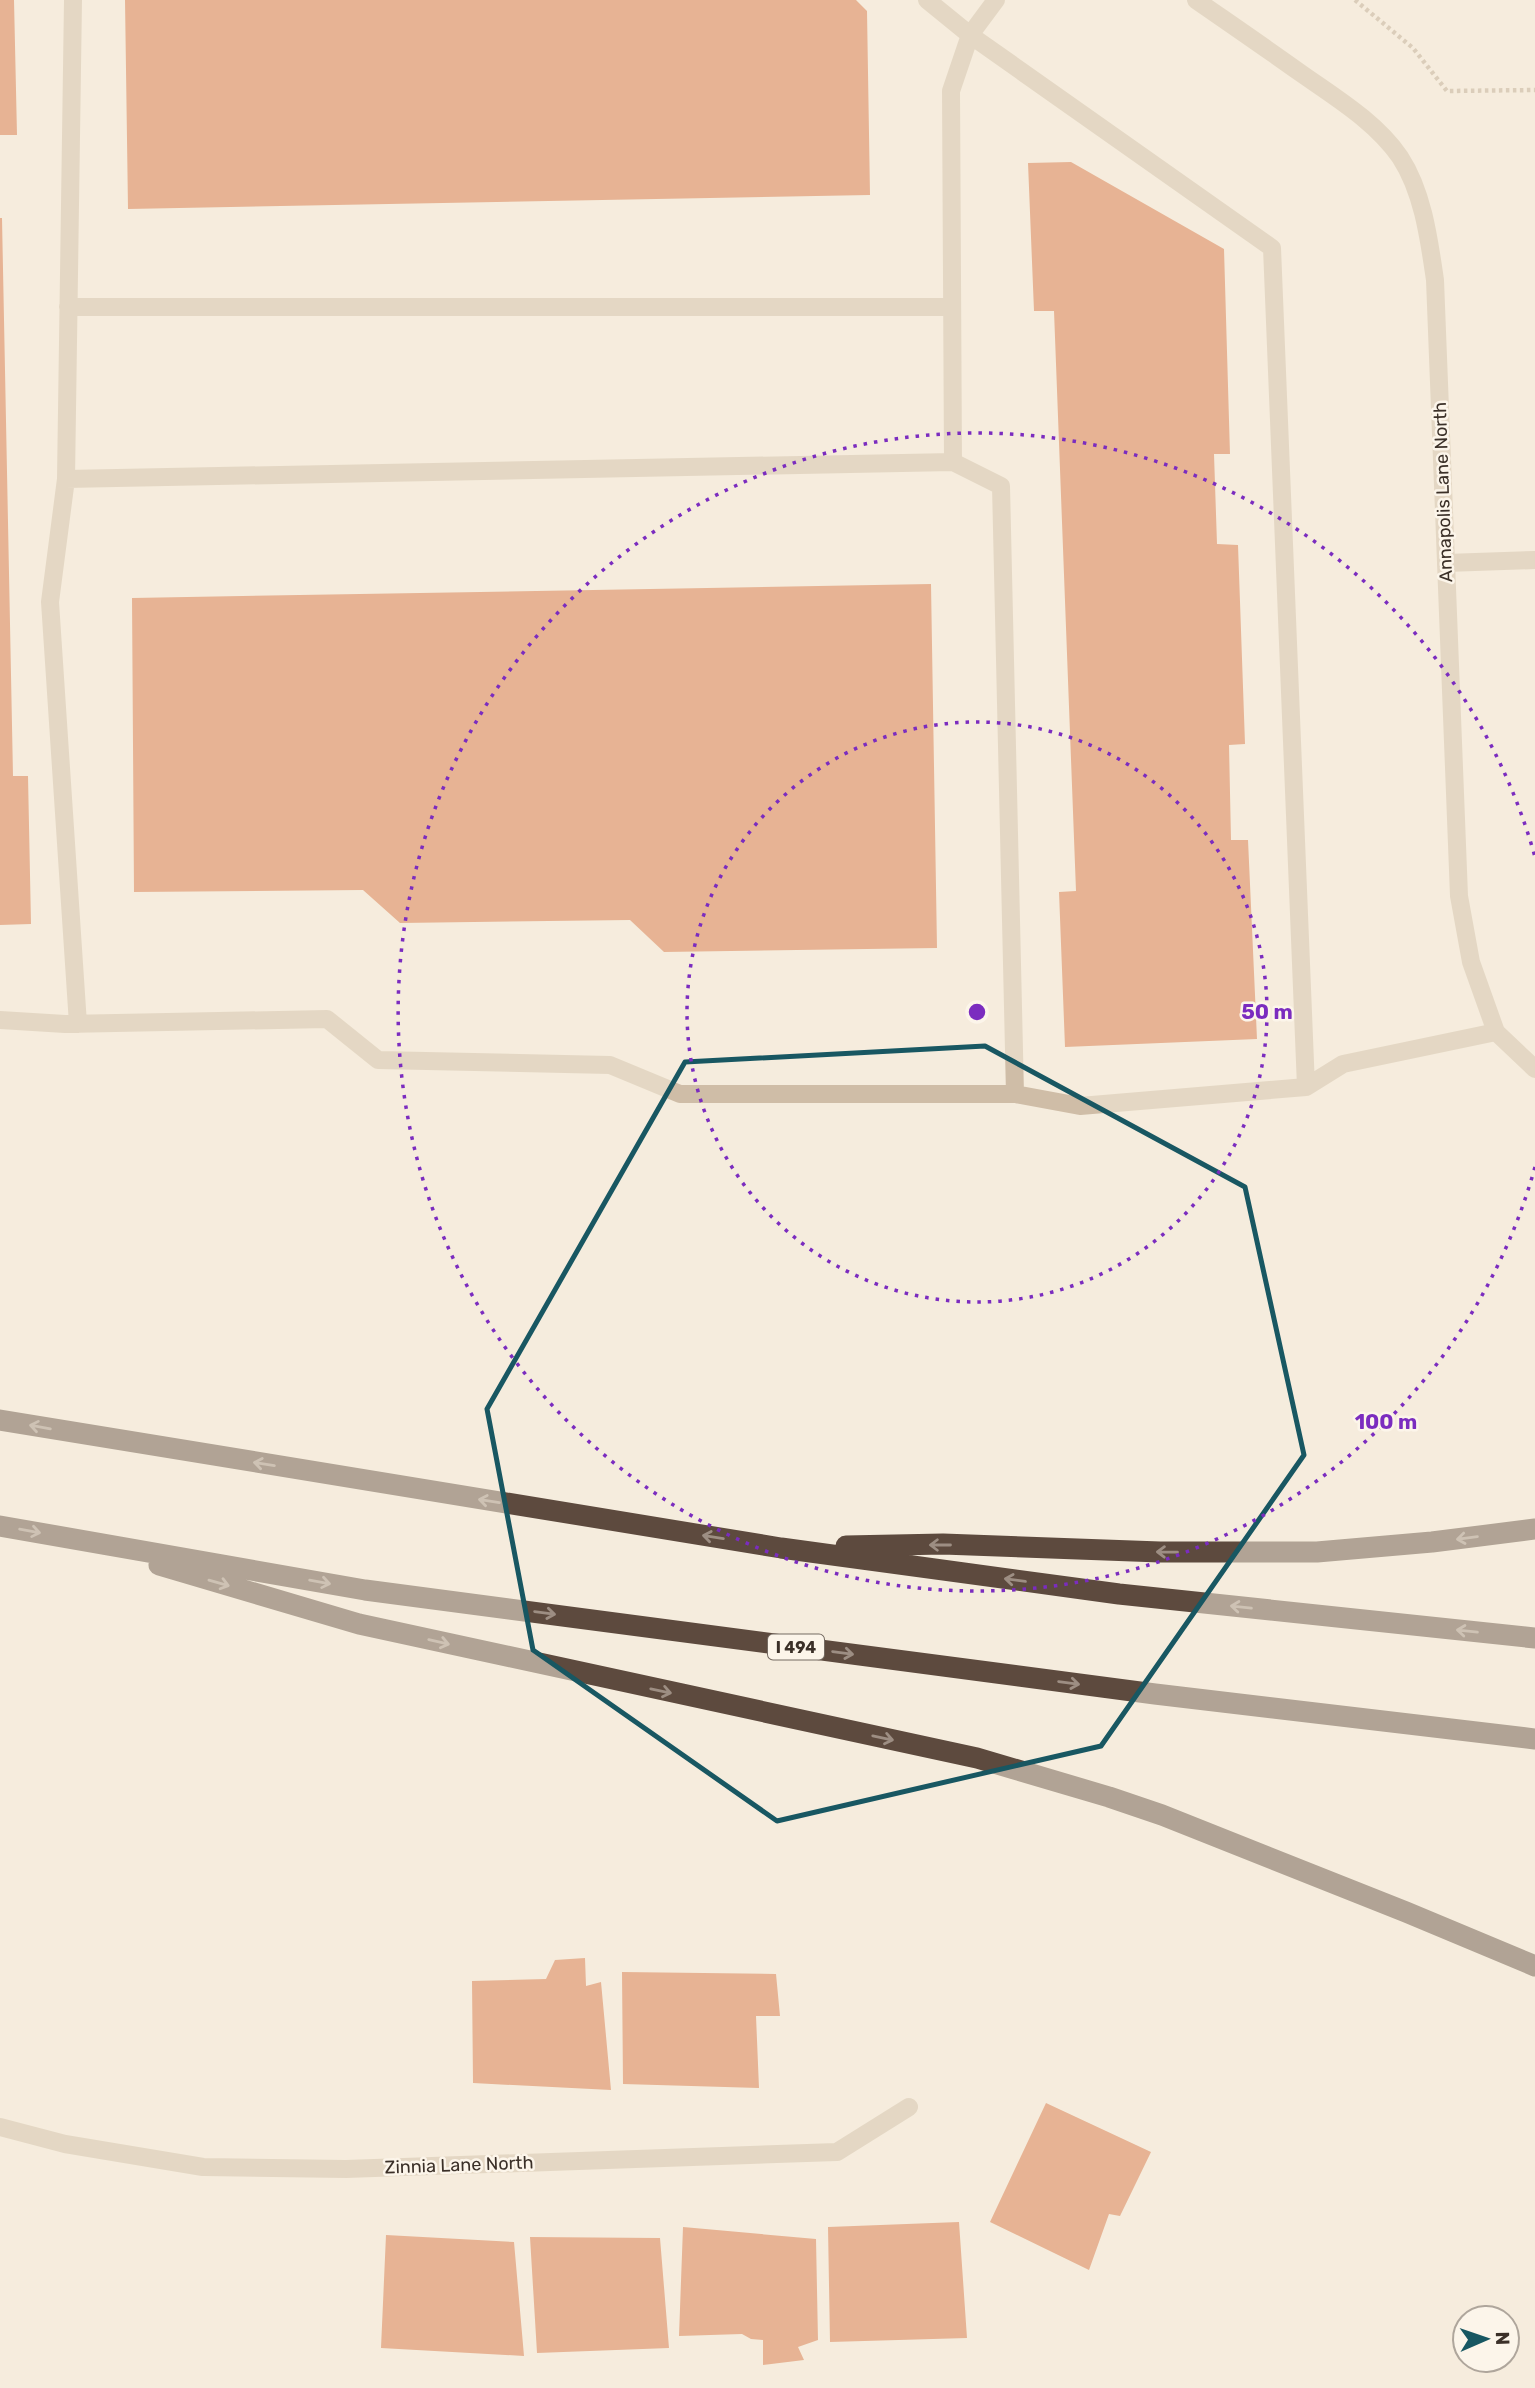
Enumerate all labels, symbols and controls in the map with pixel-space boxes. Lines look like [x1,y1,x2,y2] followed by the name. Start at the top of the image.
[1429,401,1457,583] street label: Annapolis Lane North
[1241,999,1293,1024] text: 50 m
[965,1000,989,1024] centre of rings
[1355,1409,1417,1434] text: 100 m
[29,1420,52,1433] one-way arrow
[253,1457,276,1470] one-way arrow
[478,1494,501,1507] one-way arrow
[18,1525,41,1538] one-way arrow
[702,1530,725,1543] one-way arrow
[1457,1531,1479,1544] one-way arrow
[928,1538,951,1552] one-way arrow
[1156,1545,1179,1559] one-way arrow
[1004,1573,1027,1586] one-way arrow
[308,1576,331,1589] one-way arrow
[208,1577,230,1590] one-way arrow
[1230,1600,1253,1613] one-way arrow
[533,1607,556,1620] one-way arrow
[1456,1624,1479,1637] one-way arrow
[768,1634,824,1660] road number: I 494
[427,1635,450,1649] one-way arrow
[831,1647,854,1660] one-way arrow
[1057,1676,1080,1689] one-way arrow
[649,1685,672,1698] one-way arrow
[871,1731,894,1745] one-way arrow
[384,2151,534,2179] street label: Zinnia Lane North
[1451,2304,1521,2374] north arrow
[1491,2331,1514,2346] text: N

